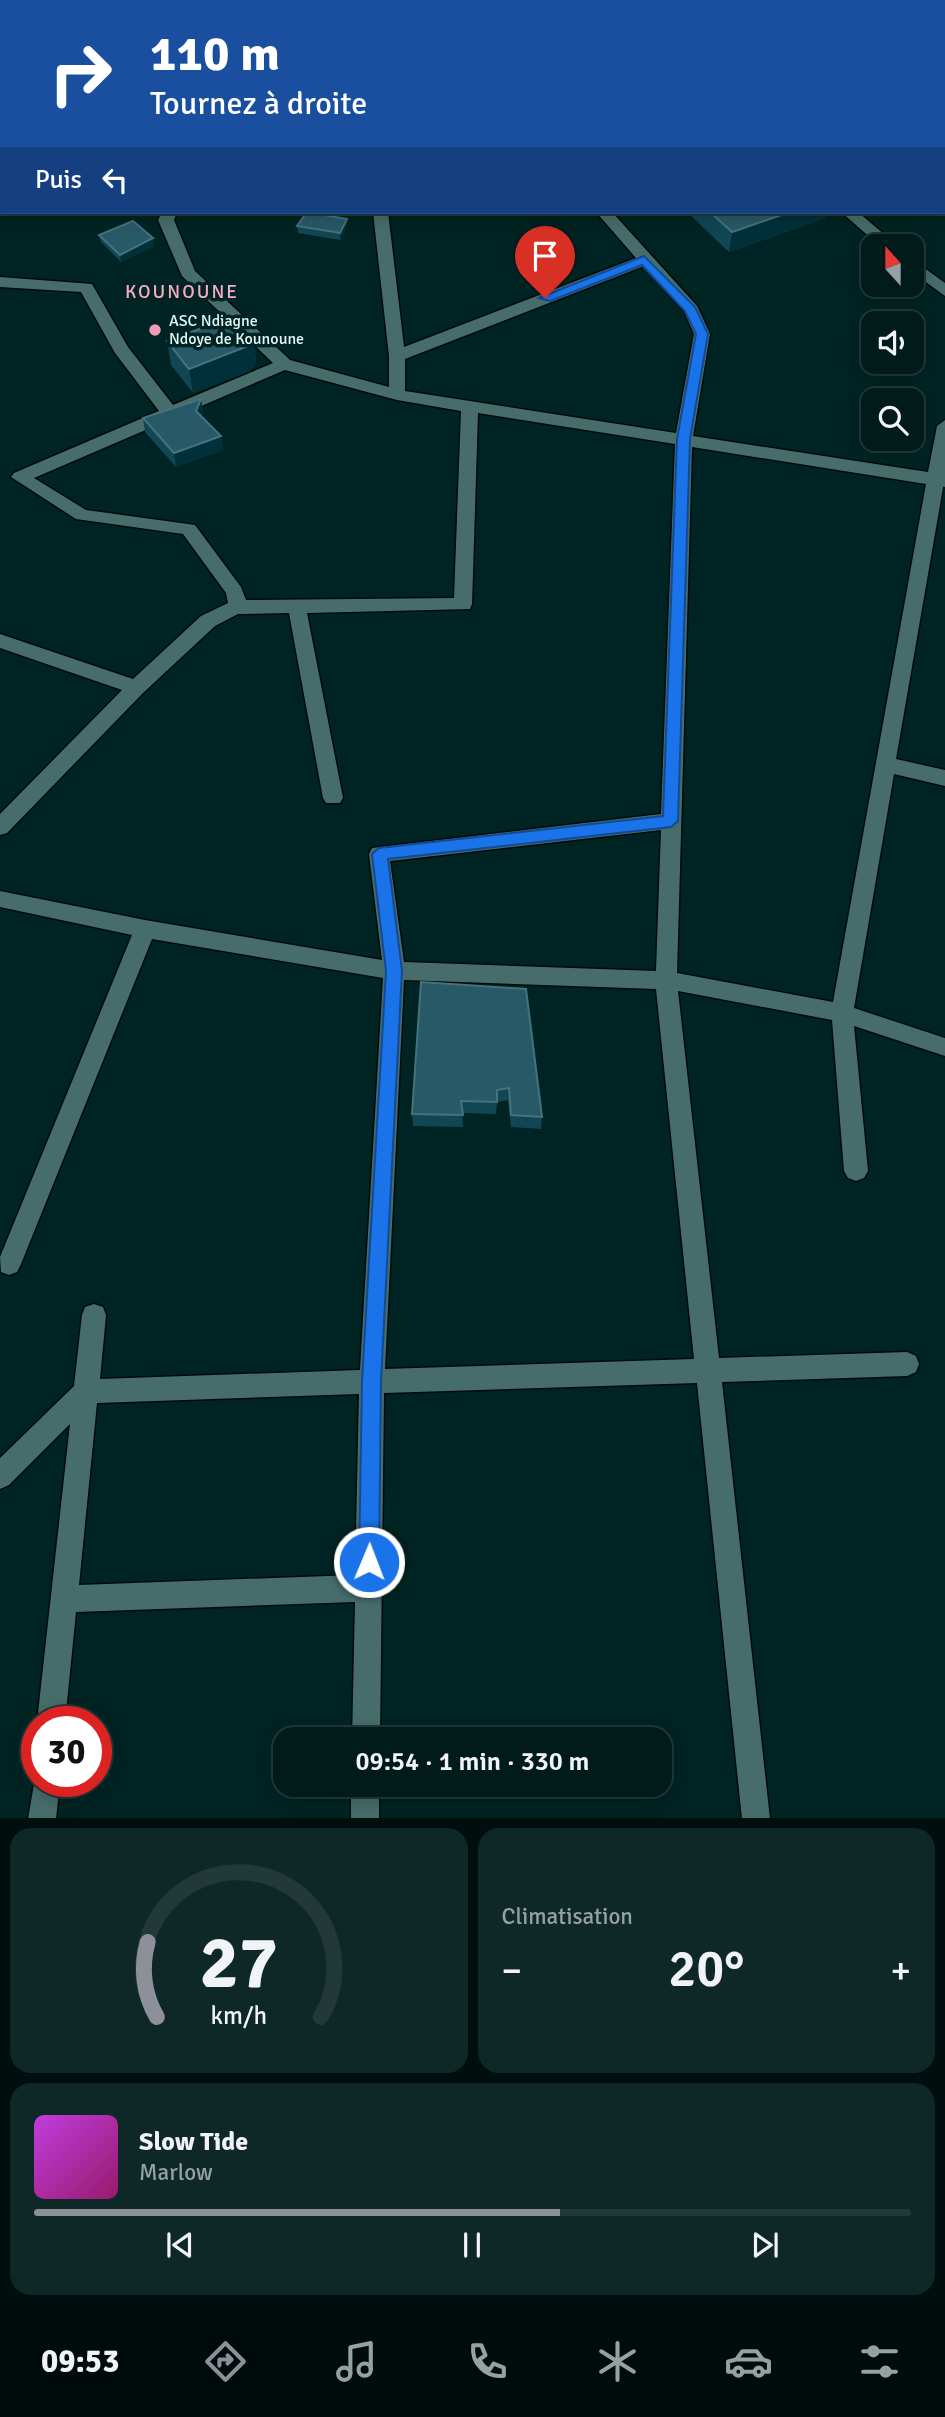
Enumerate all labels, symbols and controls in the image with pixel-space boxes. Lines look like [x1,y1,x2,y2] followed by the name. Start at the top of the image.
[150,24,280,84] text: 110 m
[35,28,126,119] icon: right
[150,84,367,123] text: Tournez à droite
[96,161,134,199] icon: left
[35,164,82,196] text: Puis
[515,226,575,298] pin
[861,234,924,298] north arrow
[861,234,924,451] map controls
[526,237,564,275] icon: arrive
[125,280,239,304] district label: KOUNOUNE
[169,311,304,349] place label: ASC Ndiagne Ndoye de Kounoune
[861,311,924,374] button: sound
[147,322,163,338] marker: ASC Ndiagne Ndoye de Kounoune
[861,388,924,451] button: search
[332,1525,406,1599] position arrow
[21,1706,112,1797] speed limit sign: 30
[356,1746,589,1778] text: 09:54 · 1 min · 330 m
[502,1902,633,1931] text: Climatisation
[199,1919,278,2008] text: 27
[668,1937,744,2001] text: 20°
[502,1947,522,1994] text: −
[890,1947,911,1994] text: +
[210,1999,267,2030] text: km/h
[139,2126,248,2158] text: Slow Tide
[139,2158,213,2187] text: Marlow
[161,2226,199,2264] icon: previous
[453,2226,491,2264] icon: pause
[746,2226,784,2264] icon: next
[201,2337,250,2386] icon: directions
[332,2337,381,2386] icon: music
[463,2337,512,2386] icon: phone
[593,2337,642,2386] icon: climate
[724,2337,773,2386] icon: car
[855,2337,904,2386] icon: filters
[41,2342,119,2381] text: 09:53

